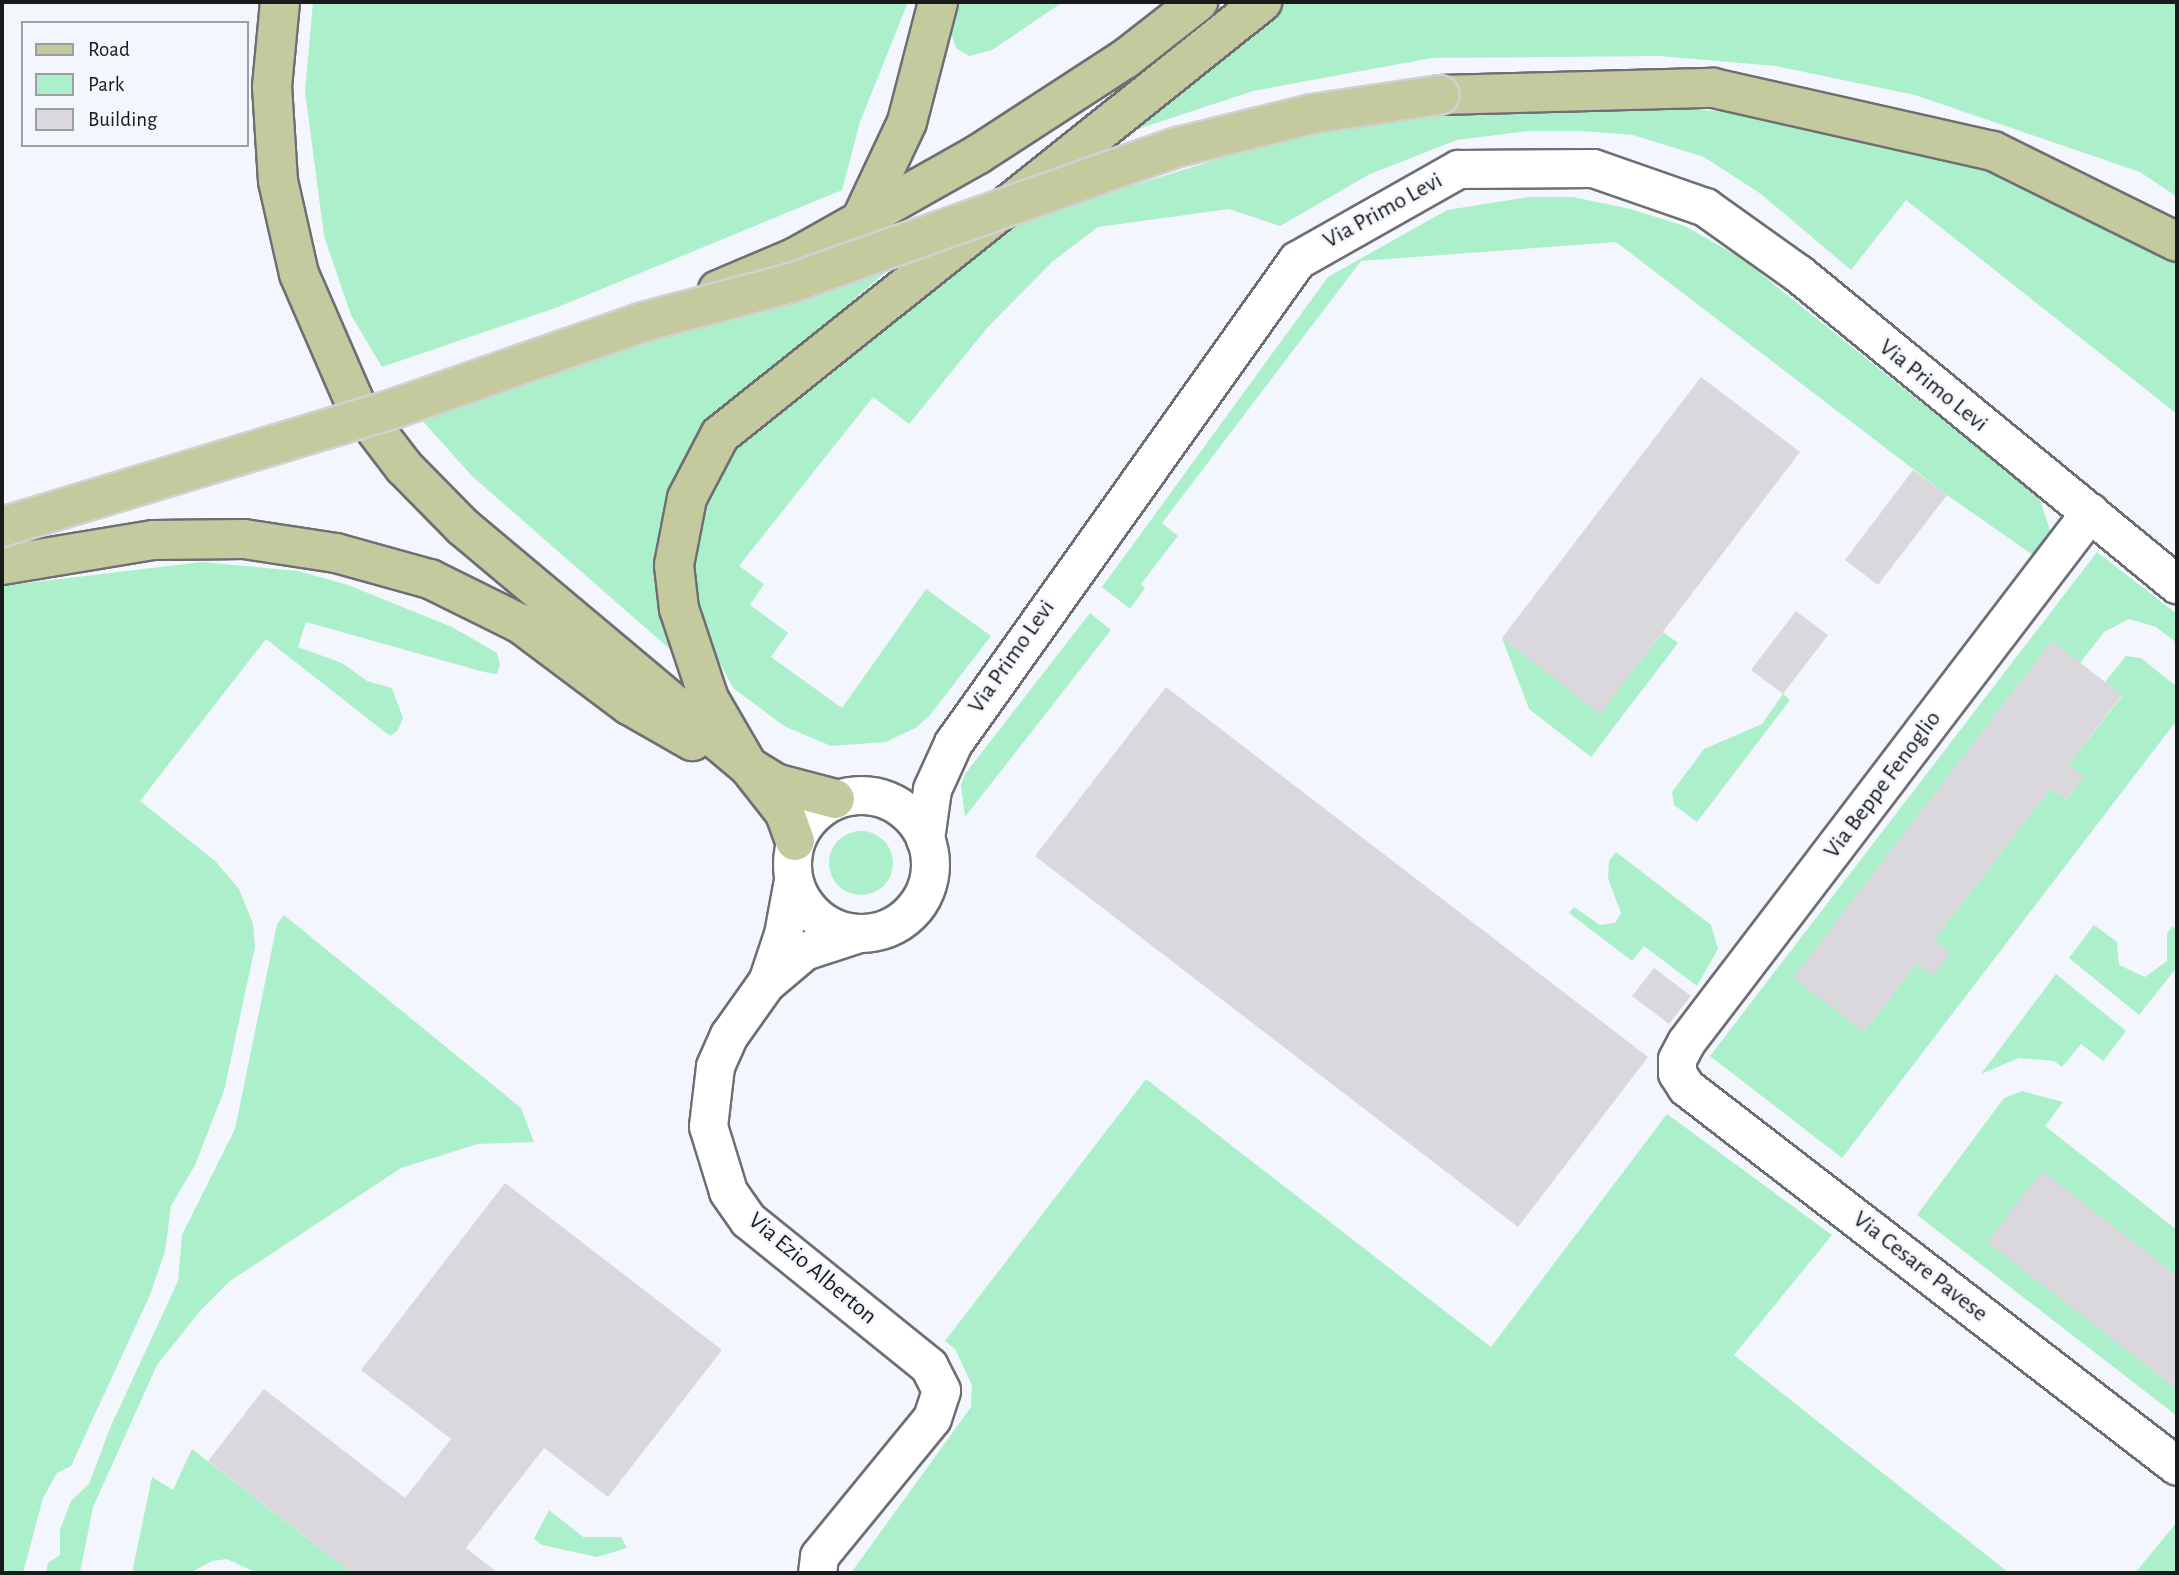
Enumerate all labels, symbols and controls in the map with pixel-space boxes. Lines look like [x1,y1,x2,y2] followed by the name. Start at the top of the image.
[21,21,248,147] legend
[88,39,130,60] text: Road
[88,74,124,95] text: Park
[88,109,157,130] text: Building
[1318,166,1448,256] street label: Via Primo Levi
[1873,333,1993,439] street label: Via Primo Levi
[962,595,1062,719] street label: Via Primo Levi
[1818,705,1948,865] street label: Via Beppe Fenoglio
[1847,1205,1993,1329] street label: Via Cesare Pavese
[742,1207,882,1331] street label: Via Ezio Alberton

